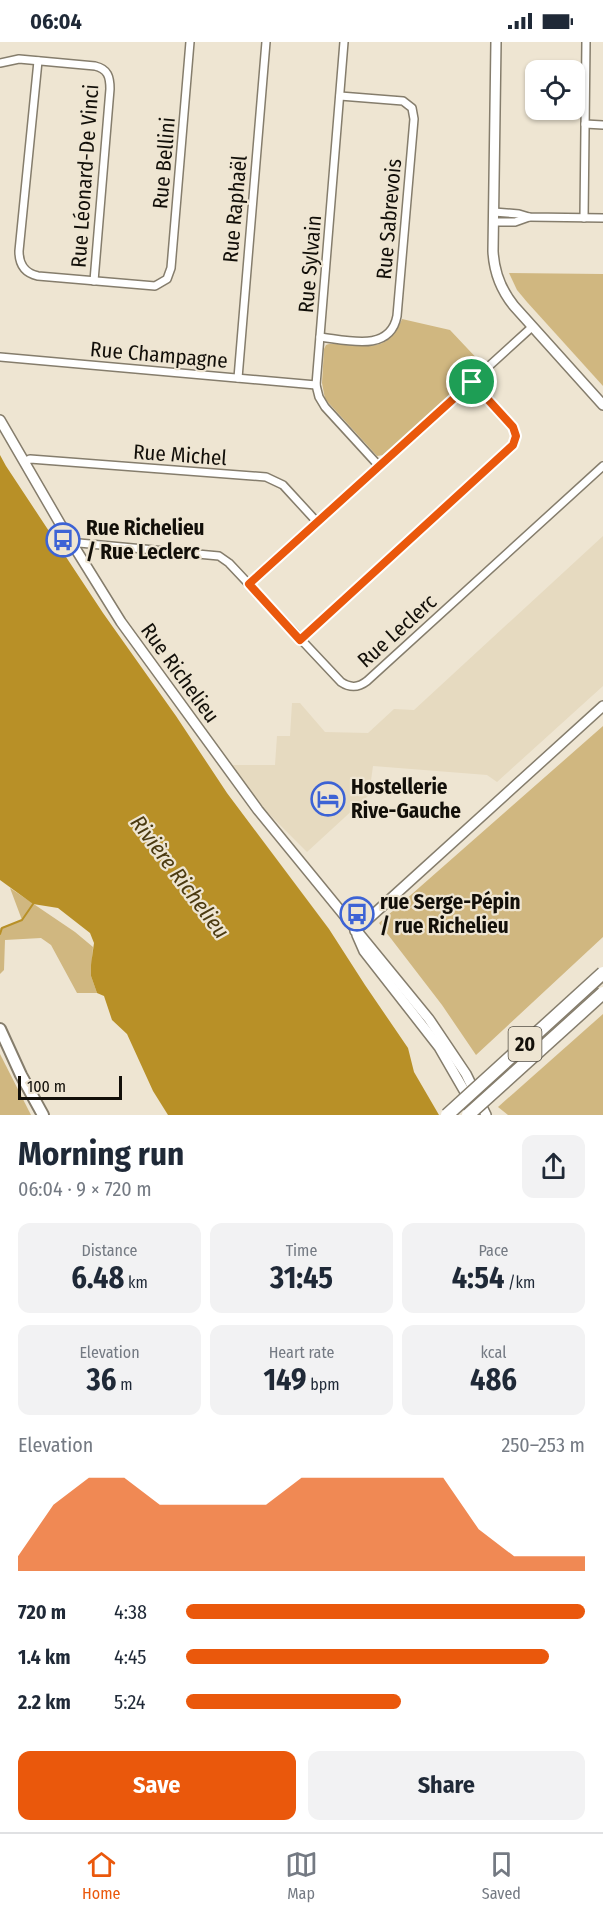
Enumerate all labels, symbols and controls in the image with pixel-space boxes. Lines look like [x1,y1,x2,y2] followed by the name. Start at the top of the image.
[30,8,82,35] text: 06:04
[525,60,585,120] map controls
[525,60,585,120] button: locate
[66,83,104,269] street label: Rue Léonard-De Vinci
[147,116,181,210] street label: Rue Bellini
[217,154,253,264] street label: Rue Raphaël
[371,157,407,281] street label: Rue Sabrevois
[293,214,327,314] street label: Rue Sylvain
[89,336,229,374] street label: Rue Champagne
[446,356,497,407] pin
[455,365,488,398] icon: arrive
[132,439,228,471] street label: Rue Michel
[86,515,204,565] place label: Rue Richelieu / Rue Leclerc
[45,522,81,558] bus stop icon: Rue Richelieu / Rue Leclerc
[352,589,442,673] street label: Rue Leclerc
[135,618,225,728] street label: Rue Richelieu
[351,774,461,824] place label: Hostellerie Rive-Gauche
[310,781,346,817] hotel icon: Hostellerie Rive-Gauche
[125,810,235,944] water label: Rivière Richelieu
[380,889,520,939] place label: rue Serge-Pépin / rue Richelieu
[339,896,375,932] bus stop icon: rue Serge-Pépin / rue Richelieu
[508,1027,542,1061] road number: 20
[18,1073,122,1100] scale bar
[27,1077,66,1096] text: 100 m
[18,1134,184,1174] text: Morning run
[522,1135,585,1198] button: share
[18,1177,152,1201] text: 06:04 · 9 × 720 m
[81,1241,138,1260] text: Distance
[286,1241,317,1260] text: Time
[479,1241,508,1260] text: Pace
[71,1260,124,1296] text: 6.48
[270,1260,333,1296] text: 31:45
[452,1260,504,1296] text: 4:54
[124,1273,148,1292] text: km
[504,1273,535,1292] text: /km
[79,1343,140,1362] text: Elevation
[269,1343,334,1362] text: Heart rate
[481,1343,506,1362] text: kcal
[87,1362,116,1398] text: 36
[263,1362,307,1398] text: 149
[470,1362,517,1398] text: 486
[116,1375,132,1394] text: m
[307,1375,340,1394] text: bpm
[18,1433,93,1457] text: Elevation
[501,1433,585,1457] text: 250–253 m
[18,1600,66,1624] text: 720 m
[114,1600,147,1624] text: 4:38
[18,1645,70,1669] text: 1.4 km
[114,1645,146,1669] text: 4:45
[18,1690,71,1714] text: 2.2 km
[114,1690,146,1714] text: 5:24
[18,1751,296,1820] button: Save
[308,1751,585,1820] button: Share
[82,1848,120,1903] tab: Home
[285,1848,318,1903] tab: Map
[482,1848,521,1903] tab: Saved

